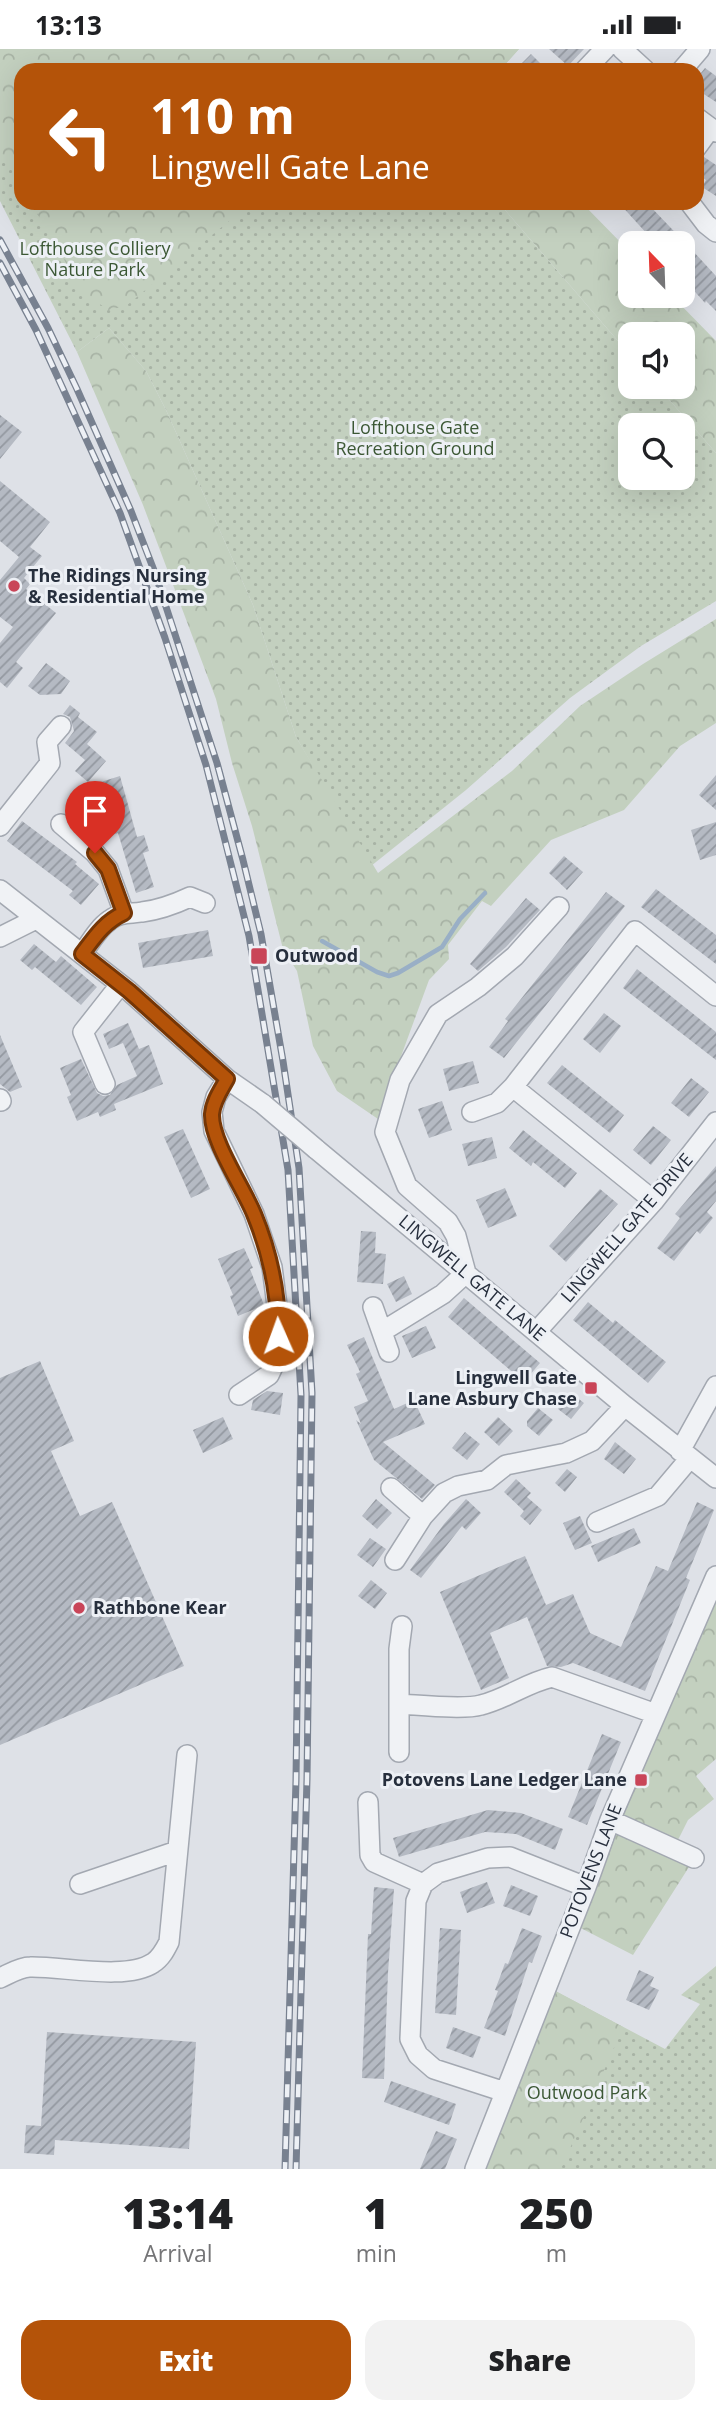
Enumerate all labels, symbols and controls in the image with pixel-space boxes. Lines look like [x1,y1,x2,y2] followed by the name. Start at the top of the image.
[35,7,102,43] text: 13:13
[150,82,295,148] text: 110 m
[35,91,126,182] icon: left
[150,145,430,188] text: Lingwell Gate Lane
[618,231,695,308] north arrow
[618,231,695,490] map controls
[19,236,172,281] park label: Lofthouse Colliery Nature Park
[618,322,695,399] button: sound
[618,413,695,490] button: search
[335,415,495,460] park label: Lofthouse Gate Recreation Ground
[28,563,207,608] place label: The Ridings Nursing & Residential Home
[6,578,22,594] marker: The Ridings Nursing & Residential Home
[65,781,125,853] pin
[76,792,114,830] icon: arrive
[275,943,358,967] place label: Outwood
[249,946,269,966] marker: Outwood
[555,1148,698,1307] street label: LINGWELL GATE DRIVE
[394,1209,551,1346] street label: LINGWELL GATE LANE
[241,1299,315,1373] position arrow
[407,1365,577,1410] place label: Lingwell Gate Lane Asbury Chase
[583,1380,599,1396] marker: Lingwell Gate Lane Asbury Chase
[93,1595,227,1619] place label: Rathbone Kear
[71,1600,87,1616] marker: Rathbone Kear
[382,1767,627,1791] place label: Potovens Lane Ledger Lane
[633,1772,649,1788] marker: Potovens Lane Ledger Lane
[553,1800,627,1941] street label: POTOVENS LANE
[527,2080,648,2104] park label: Outwood Park
[123,2184,233,2241] text: 13:14
[364,2184,389,2241] text: 1
[520,2184,593,2241] text: 250
[143,2237,213,2269] text: Arrival
[356,2237,397,2269] text: min
[546,2237,567,2269] text: m
[21,2320,351,2400] button: Exit
[365,2320,695,2400] button: Share

